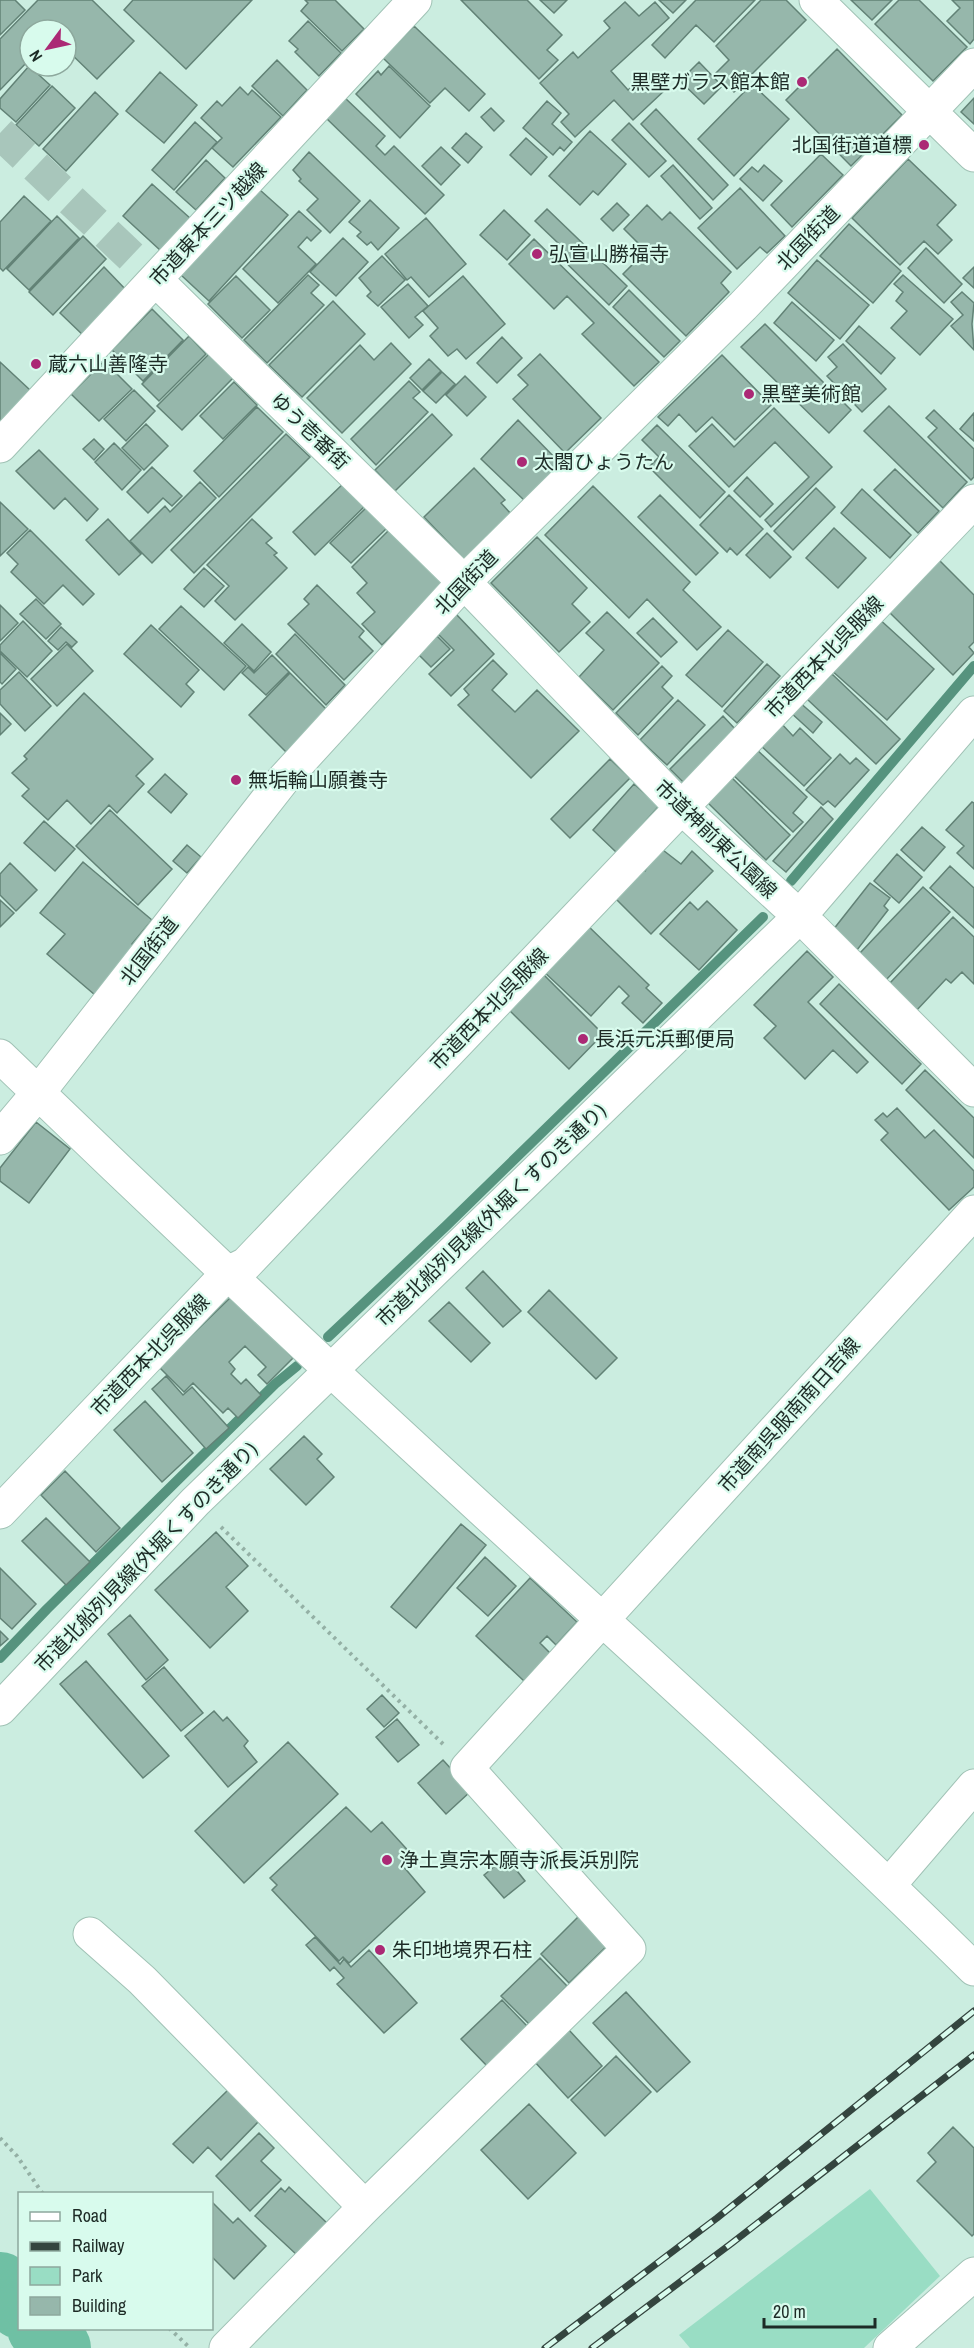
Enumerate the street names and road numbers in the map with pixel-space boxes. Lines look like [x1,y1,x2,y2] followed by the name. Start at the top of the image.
[143,156,272,291] street label: 市道東本三ツ越線
[770,200,845,276] street label: 北国街道
[265,386,356,475] street label: ゆう壱番街
[428,544,503,620] street label: 北国街道
[758,590,889,724] street label: 市道西本北呉服線
[649,773,783,904] street label: 市道神前東公園線
[113,911,184,991] street label: 北国街道
[423,942,554,1076] street label: 市道西本北呉服線
[370,1097,612,1332] street label: 市道北船列見線(外堀くすのき通り)
[84,1288,215,1422] street label: 市道西本北呉服線
[712,1331,866,1498] street label: 市道南呉服南南日吉線
[28,1436,263,1678] street label: 市道北船列見線(外堀くすのき通り)

